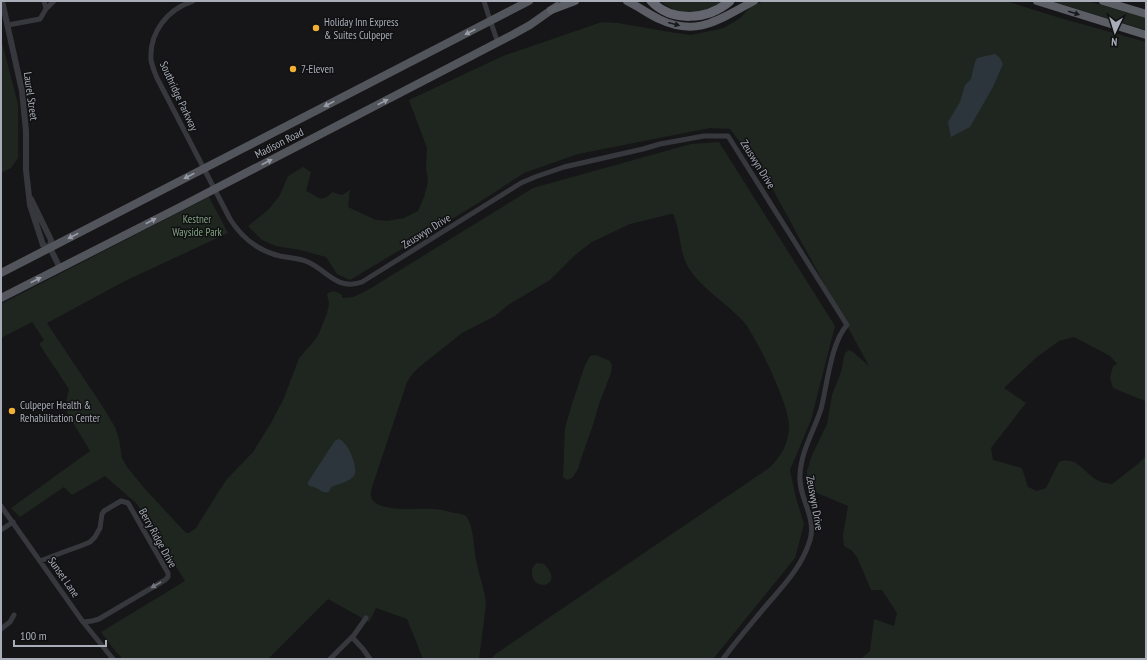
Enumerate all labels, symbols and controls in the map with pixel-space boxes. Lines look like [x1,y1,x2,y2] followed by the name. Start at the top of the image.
[1069,10,1081,16] one-way arrow
[1095,12,1135,52] north arrow
[324,15,399,42] place label: Holiday Inn Express & Suites Culpeper
[668,21,680,27] one-way arrow
[311,23,321,33] marker: Holiday Inn Express & Suites Culpeper
[464,29,475,35] one-way arrow
[1111,35,1118,49] text: N
[157,59,202,134] street label: Southridge Parkway
[301,62,334,76] place label: 7-Eleven
[288,64,298,74] marker: 7-Eleven
[21,71,41,121] street label: Laurel Street
[377,99,388,105] one-way arrow
[323,100,335,107] one-way arrow
[252,125,306,161] street label: Madison Road
[737,137,779,192] street label: Zeuswyn Drive
[261,158,273,165] one-way arrow
[183,173,194,180] one-way arrow
[399,210,454,252] street label: Zeuswyn Drive
[172,212,223,239] park label: Kestner Wayside Park
[146,218,157,224] one-way arrow
[67,233,79,239] one-way arrow
[30,277,42,283] one-way arrow
[20,398,100,425] place label: Culpeper Health & Rehabilitation Center
[7,406,17,416] marker: Culpeper Health & Rehabilitation Center
[803,475,827,532] street label: Zeuswyn Drive
[136,506,180,571] street label: Berry Ridge Drive
[45,554,83,600] street label: Sunset Lane
[150,582,162,589] one-way arrow
[14,622,106,648] scale bar
[20,628,47,643] text: 100 m

